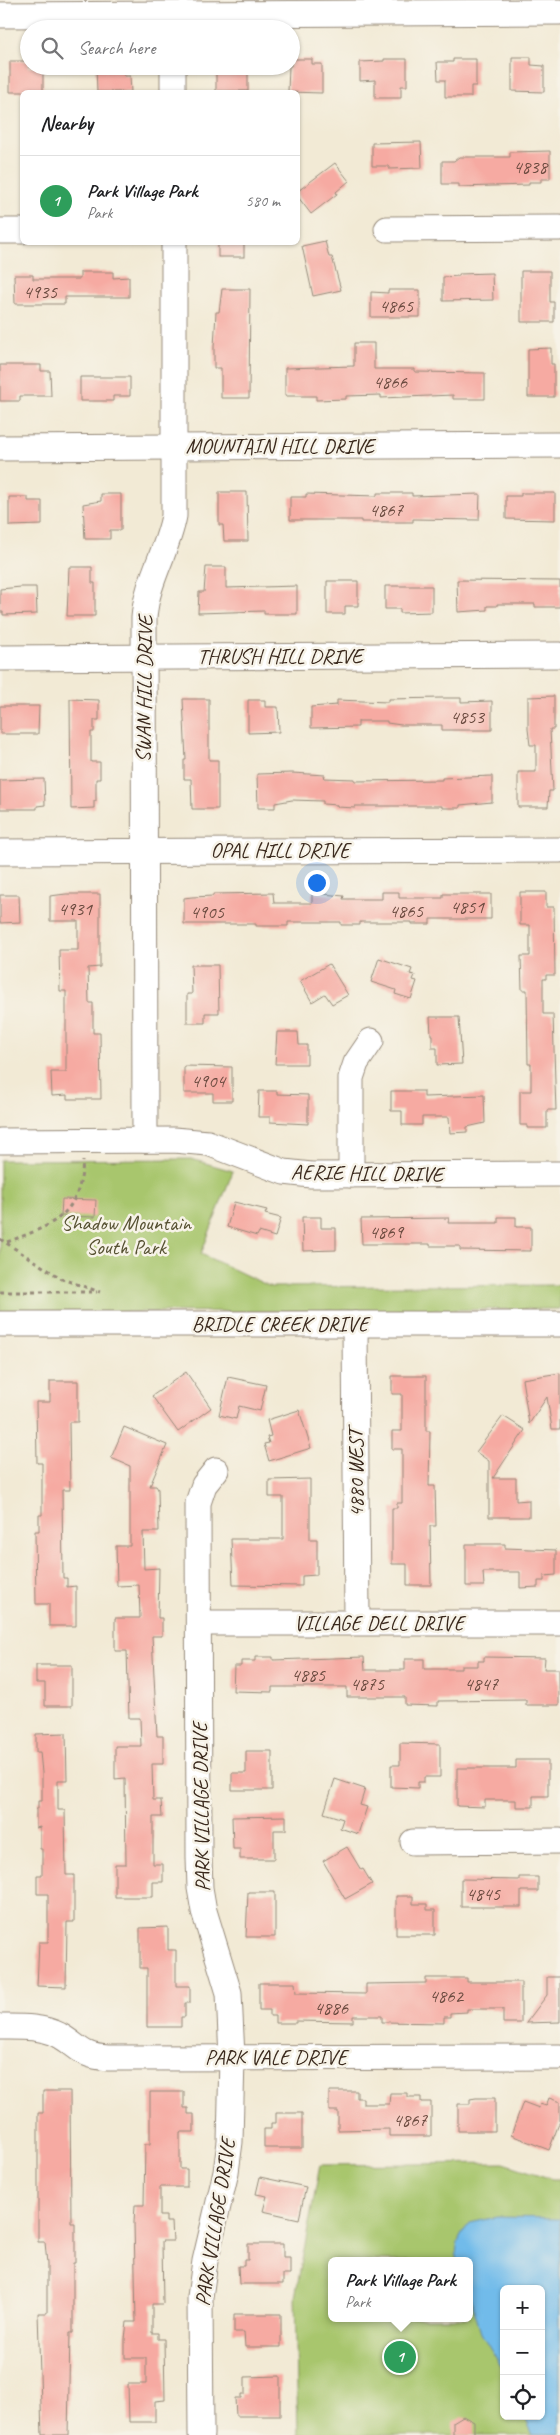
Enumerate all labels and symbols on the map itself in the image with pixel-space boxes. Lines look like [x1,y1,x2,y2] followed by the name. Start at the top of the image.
[513,155,550,179] house number: 4838
[23,280,59,304] house number: 4935
[379,294,415,318] house number: 4865
[373,370,409,394] house number: 4866
[186,433,377,459] street label: MOUNTAIN HILL DRIVE
[369,498,405,522] house number: 4867
[130,612,158,763] street label: SWAN HILL DRIVE
[198,643,365,669] street label: THRUSH HILL DRIVE
[450,705,486,729] house number: 4853
[210,837,352,863] street label: OPAL HILL DRIVE
[304,870,330,896] your location
[450,895,486,919] house number: 4851
[58,897,94,921] house number: 4931
[389,899,425,923] house number: 4865
[190,900,226,924] house number: 4905
[191,1069,228,1093] house number: 4904
[291,1159,446,1187] street label: AERIE HILL DRIVE
[61,1210,192,1260] park label: Shadow Mountain South Park
[369,1220,405,1244] house number: 4869
[192,1311,371,1337] street label: BRIDLE CREEK DRIVE
[343,1423,369,1517] street label: 4880 WEST
[294,1610,467,1636] street label: VILLAGE DELL DRIVE
[291,1663,327,1687] house number: 4885
[350,1672,386,1696] house number: 4875
[464,1672,500,1696] house number: 4847
[186,1720,215,1892] street label: PARK VILLAGE DRIVE
[466,1882,502,1906] house number: 4845
[429,1984,465,2008] house number: 4862
[314,1996,350,2020] house number: 4886
[205,2044,349,2070] street label: PARK VALE DRIVE
[393,2108,429,2132] house number: 4867
[189,2134,241,2308] street label: PARK VILLAGE DRIVE
[384,2338,416,2376] pin: 1

